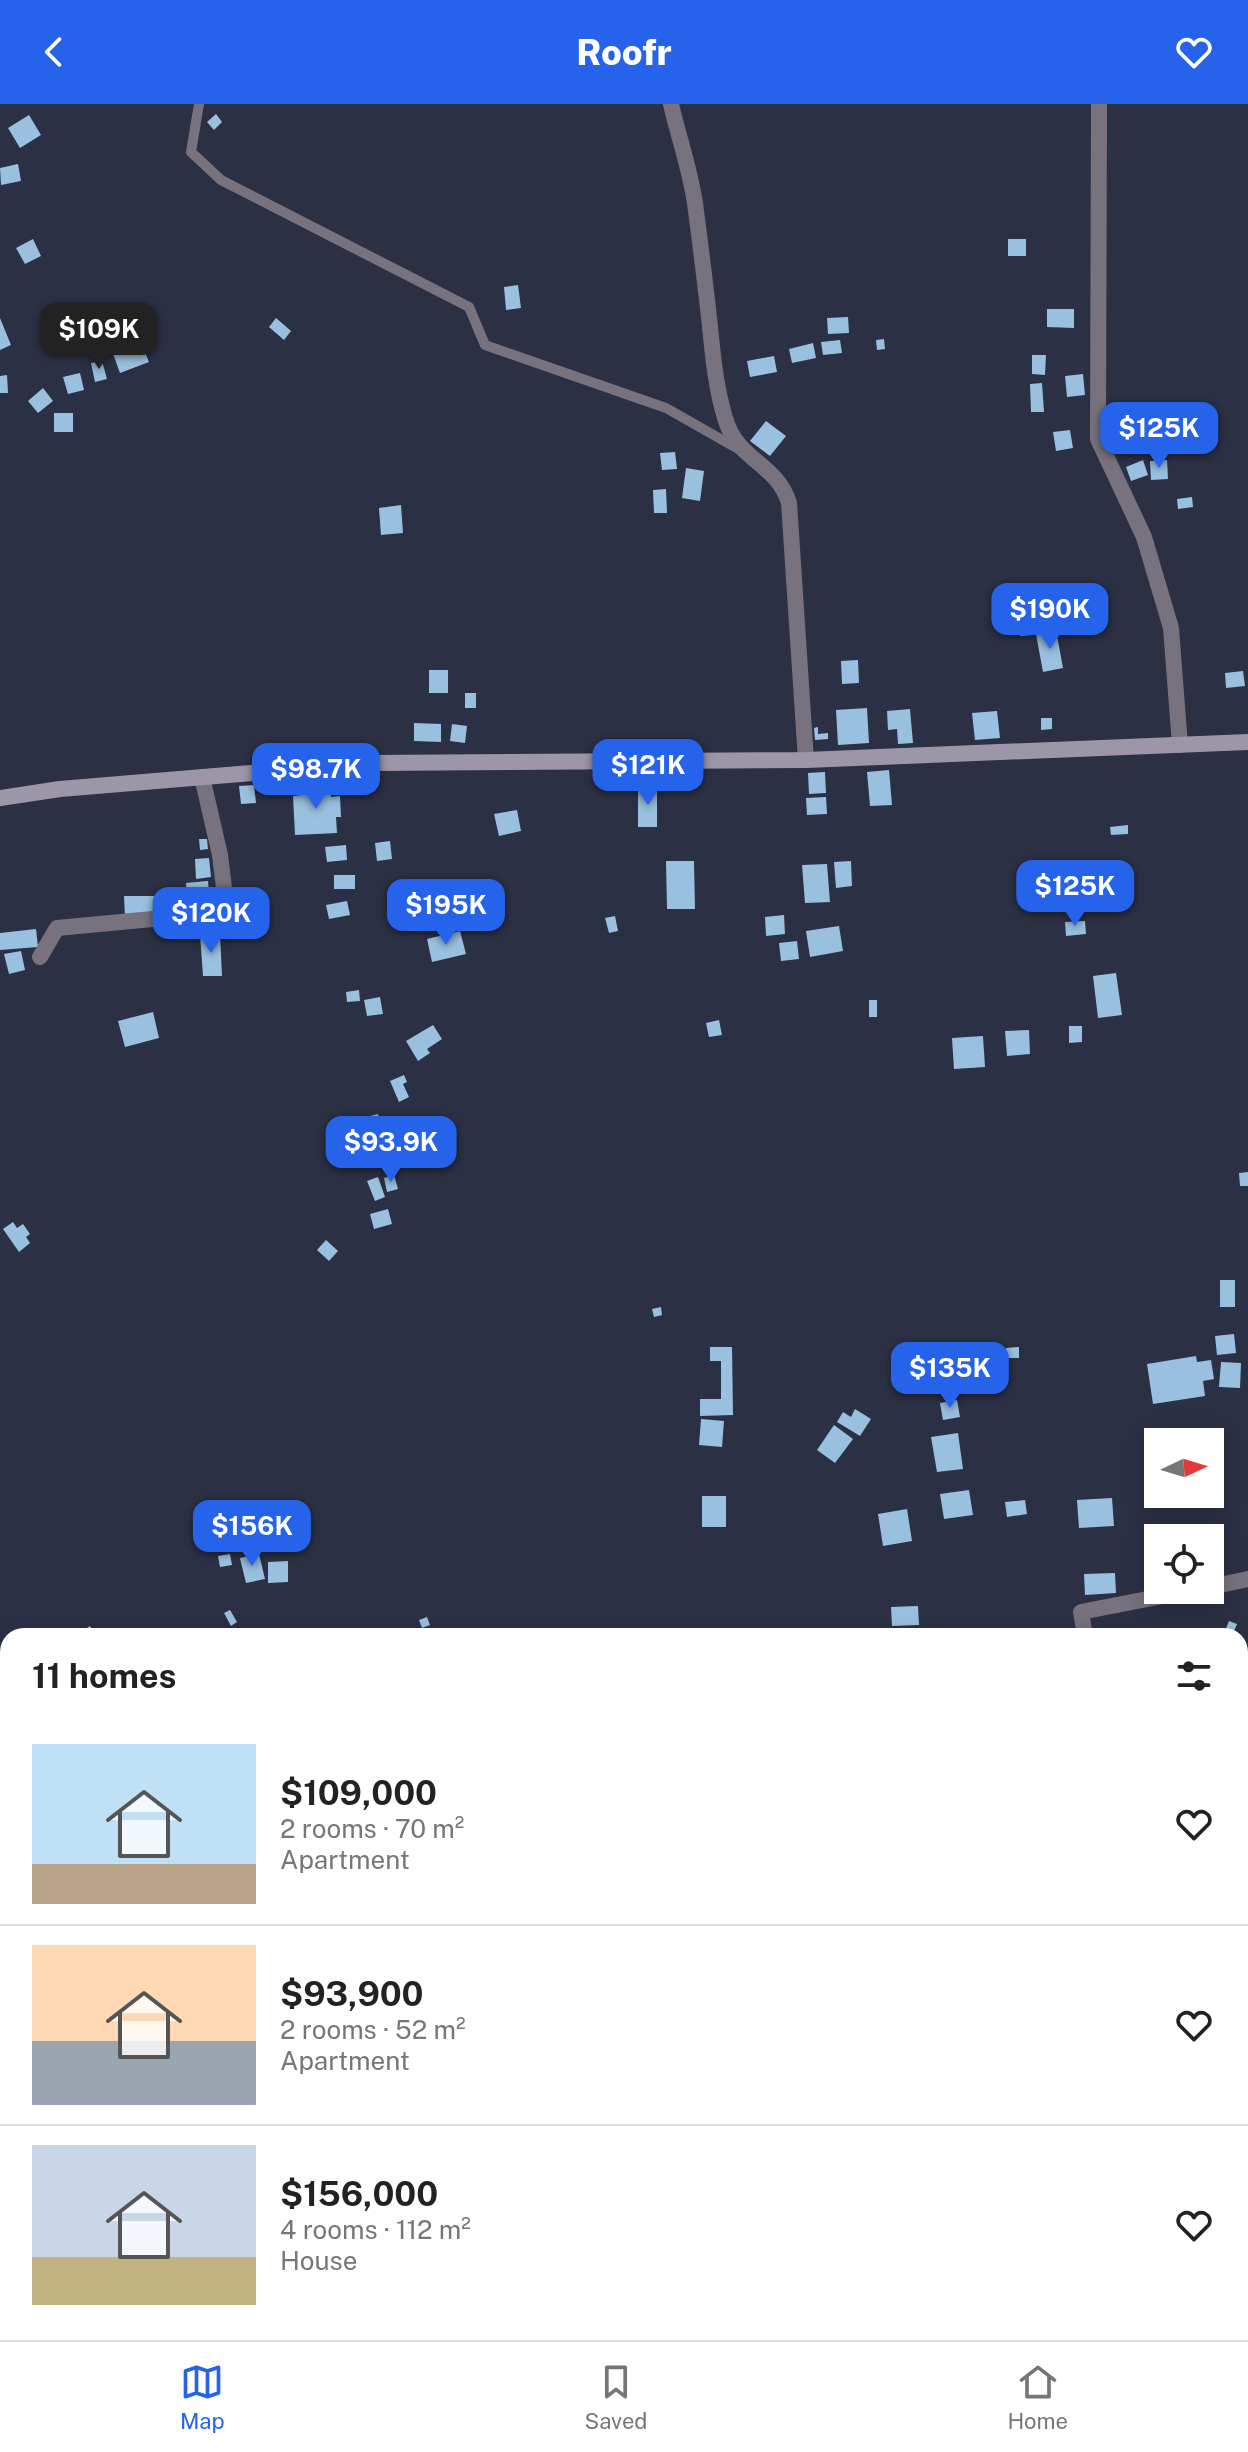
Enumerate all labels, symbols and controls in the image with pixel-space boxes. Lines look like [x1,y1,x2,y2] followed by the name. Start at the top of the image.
[32,30,76,74] icon: back
[1172,30,1216,74] icon: heart
[576,31,672,73] text: Roofr
[43,303,155,371] pin: $109K
[58,313,140,344] text: $109K
[1103,402,1215,470] pin: $125K
[1118,412,1200,443] text: $125K
[994,583,1106,651] pin: $190K
[1009,593,1091,624] text: $190K
[592,739,704,807] pin: $121K
[251,743,381,811] pin: $98.7K
[610,749,686,780] text: $121K
[270,753,362,784] text: $98.7K
[1019,860,1131,928] pin: $125K
[1034,870,1116,901] text: $125K
[390,879,502,947] pin: $195K
[155,887,267,955] pin: $120K
[405,889,487,920] text: $195K
[171,897,251,928] text: $120K
[326,1116,456,1184] pin: $93.9K
[344,1126,438,1157] text: $93.9K
[894,1342,1006,1410] pin: $135K
[909,1352,991,1383] text: $135K
[1144,1428,1224,1508] north arrow
[1144,1428,1224,1604] map controls
[196,1500,308,1568] pin: $156K
[211,1510,293,1541] text: $156K
[1144,1524,1224,1604] button: locate
[1172,1654,1216,1698] icon: filters
[32,1656,176,1696] text: 11 homes
[280,1773,437,1813] text: $109,000
[96,1776,192,1872] icon: home
[1172,1802,1216,1846] icon: heart
[280,1813,464,1844] text: 2 rooms · 70 m²
[280,1844,410,1875] text: Apartment
[280,1974,423,2014] text: $93,900
[96,1977,192,2073] icon: home
[1172,2003,1216,2047] icon: heart
[280,2014,466,2045] text: 2 rooms · 52 m²
[280,2045,410,2076] text: Apartment
[280,2174,438,2214] text: $156,000
[96,2177,192,2273] icon: home
[1172,2203,1216,2247] icon: heart
[280,2214,471,2245] text: 4 rooms · 112 m²
[280,2245,357,2276] text: House
[180,2360,225,2434] tab: Map
[585,2360,647,2434] tab: Saved
[1007,2360,1068,2434] tab: Home

